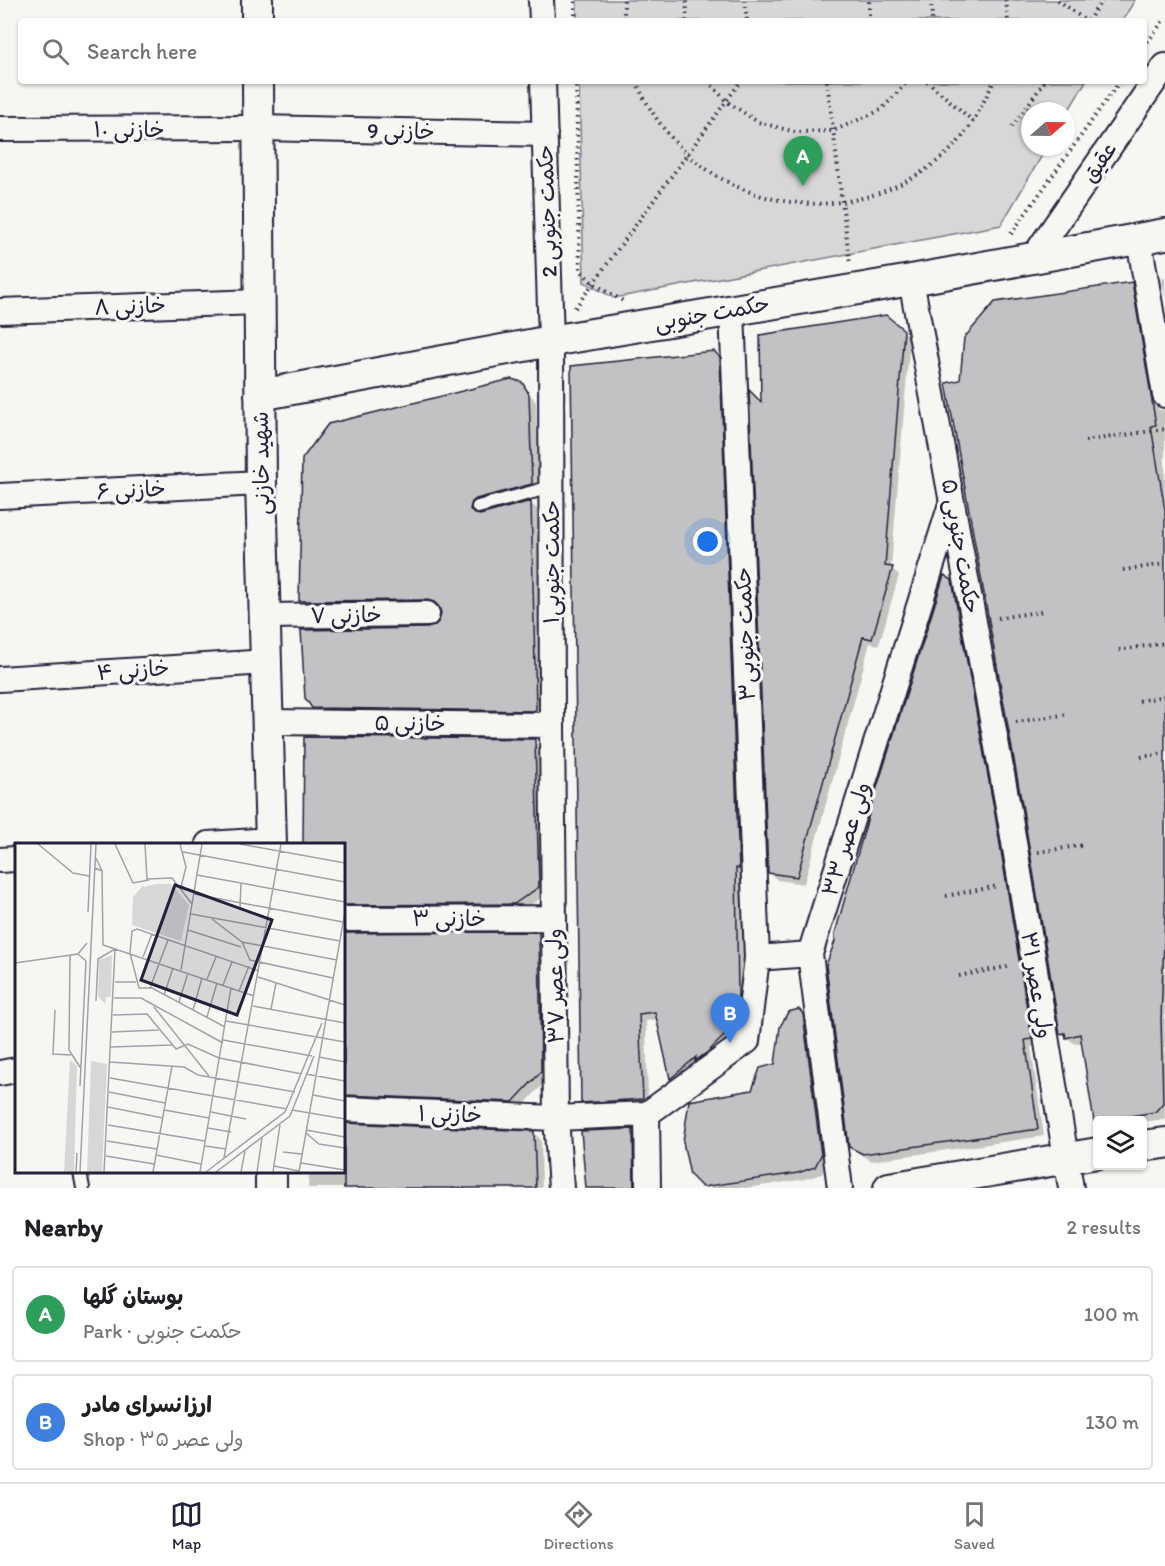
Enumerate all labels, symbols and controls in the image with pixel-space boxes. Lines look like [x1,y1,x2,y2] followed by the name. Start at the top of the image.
[18,18,1147,84] search box
[39,35,72,68] icon: search
[87,38,197,65] text: Search here
[1021,102,1075,156] north arrow
[93,116,165,144] street label: خازنی ۱۰
[367,117,435,146] street label: خازنی 9
[784,136,822,186] pin: A
[1076,137,1122,187] street label: عقیق
[531,144,564,278] street label: حکمت جنوبی 2
[652,290,772,337] street label: حکمت جنوبی
[94,291,166,322] street label: خازنی ۸
[247,411,276,515] street label: شهید خازنی
[96,475,166,506] street label: خازنی ۶
[935,476,986,616] street label: حکمت جنوبی ۵
[538,500,566,624] street label: حکمت جنوبی۱
[693,527,722,556] your location
[729,566,762,702] street label: حکمت جنوبی۳
[310,601,382,630] street label: خازنی ۷
[96,654,170,687] street label: خازنی ۴
[374,709,446,738] street label: خازنی ۵
[816,779,877,900] street label: ولی عصر ۳۳
[15,843,345,1173] inset map
[412,905,486,933] street label: خازنی ۳
[540,928,571,1044] street label: ولی عصر ۳۷
[1014,930,1059,1041] street label: ولی عصر ۳۱
[710,994,750,1043] pin: B
[417,1099,482,1130] street label: خازنی ۱
[1093,1116,1147,1170] map controls
[1093,1116,1147,1170] button: layers
[24,1211,103,1243] text: Nearby
[1067,1215,1141,1239] text: 2 results
[83,1283,183,1310] text: بوستان گلها
[39,1302,52,1326] text: A
[1084,1302,1139,1326] text: 100 m
[83,1319,242,1343] text: Park · حکمت جنوبی
[83,1391,212,1418] text: ارزانسرای مادر
[39,1410,52,1434] text: B
[1085,1410,1139,1434] text: 130 m
[83,1427,244,1451] text: Shop · ولی عصر ۳۵
[170,1498,203,1553] tab: Map
[543,1498,614,1553] tab: Directions
[954,1498,995,1553] tab: Saved

